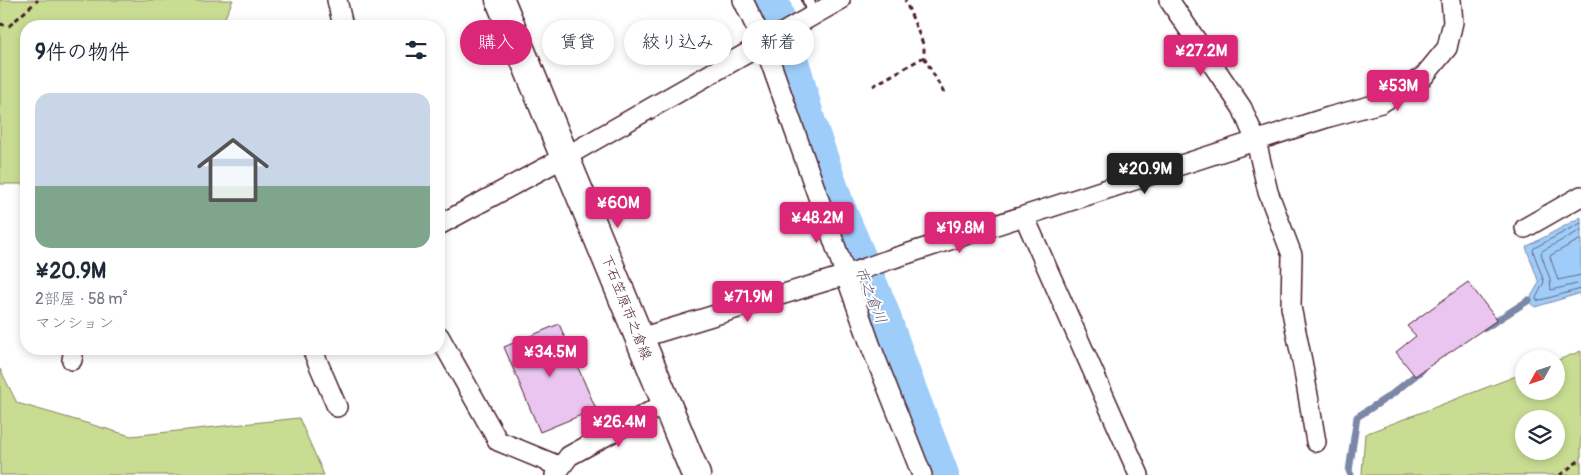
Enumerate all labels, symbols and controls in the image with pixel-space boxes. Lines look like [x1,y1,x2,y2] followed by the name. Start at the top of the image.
[460,20,532,65] chip: 購入
[542,20,614,65] chip: 賃貸
[624,20,732,65] chip: 絞り込み
[742,20,814,65] chip: 新着
[1160,34,1242,77] pin: ¥27.2M
[402,36,430,64] icon: filters
[35,39,130,66] text: 9件の物件
[1175,41,1227,61] text: ¥27.2M
[1368,70,1428,112] pin: ¥53M
[1378,76,1418,96] text: ¥53M
[188,125,278,215] icon: home
[1104,152,1186,195] pin: ¥20.9M
[1118,159,1172,179] text: ¥20.9M
[588,186,648,229] pin: ¥60M
[597,193,639,213] text: ¥60M
[776,202,858,244] pin: ¥48.2M
[791,208,843,228] text: ¥48.2M
[919,212,1001,254] pin: ¥19.8M
[936,218,984,238] text: ¥19.8M
[598,252,655,362] street label: 下石笠原市之倉線
[35,258,106,285] text: ¥20.9M
[850,264,891,327] water label: 市之倉川
[707,280,789,323] pin: ¥71.9M
[723,287,773,307] text: ¥71.9M
[35,289,128,309] text: 2部屋 · 58 m²
[35,313,114,333] text: マンション
[509,336,591,378] pin: ¥34.5M
[523,342,577,362] text: ¥34.5M
[1515,350,1565,400] north arrow
[1515,350,1565,460] map controls
[578,406,660,448] pin: ¥26.4M
[1515,410,1565,460] button: layers
[592,412,646,432] text: ¥26.4M

